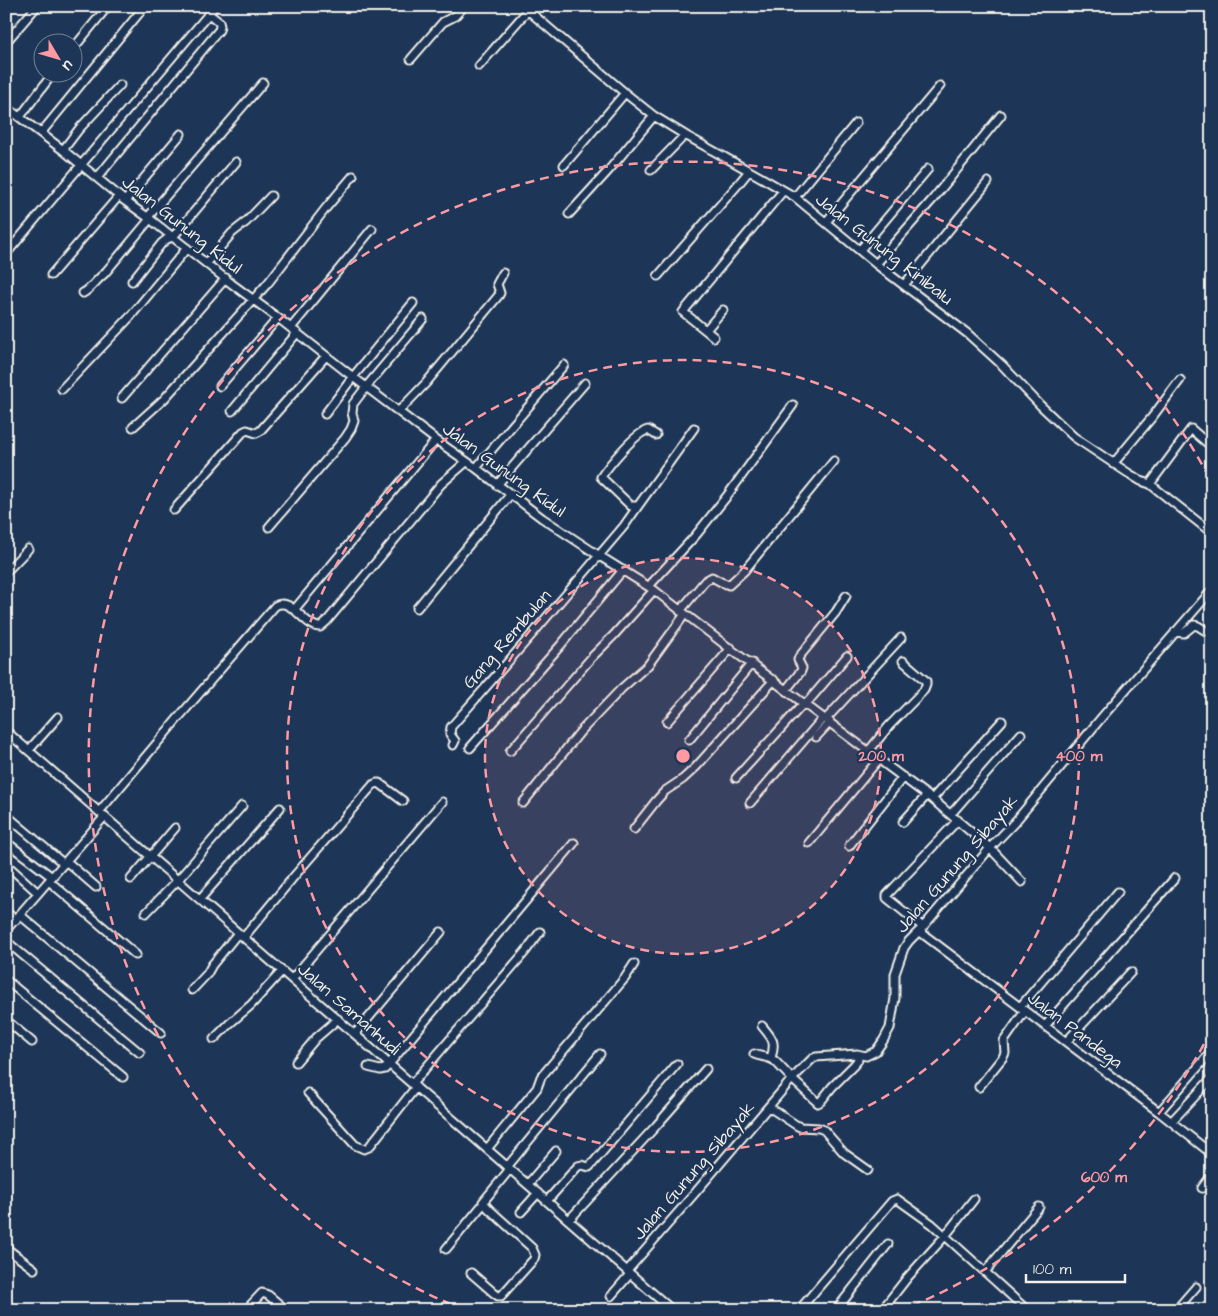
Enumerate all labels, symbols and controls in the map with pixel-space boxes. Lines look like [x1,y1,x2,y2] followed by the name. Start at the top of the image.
[32,32,82,82] north arrow
[57,56,78,75] text: U
[116,170,248,281] street label: Jalan Gunung Kidul
[809,187,958,312] street label: Jalan Gunung Kinibalu
[437,417,571,524] street label: Jalan Gunung Kidul
[457,584,558,695] street label: Gang Rembulan
[857,746,904,767] text: 200 m
[1056,746,1103,767] text: 400 m
[674,747,692,765] centre of rings
[890,789,1025,939] street label: Jalan Gunung Sibayak
[292,957,406,1061] street label: Jalan Samanhudi
[1021,986,1128,1075] street label: Jalan Pandega
[627,1096,762,1246] street label: Jalan Gunung Sibayak
[1081,1167,1127,1188] text: 600 m
[1026,1251,1124,1283] scale bar
[1033,1259,1072,1280] text: 100 m

